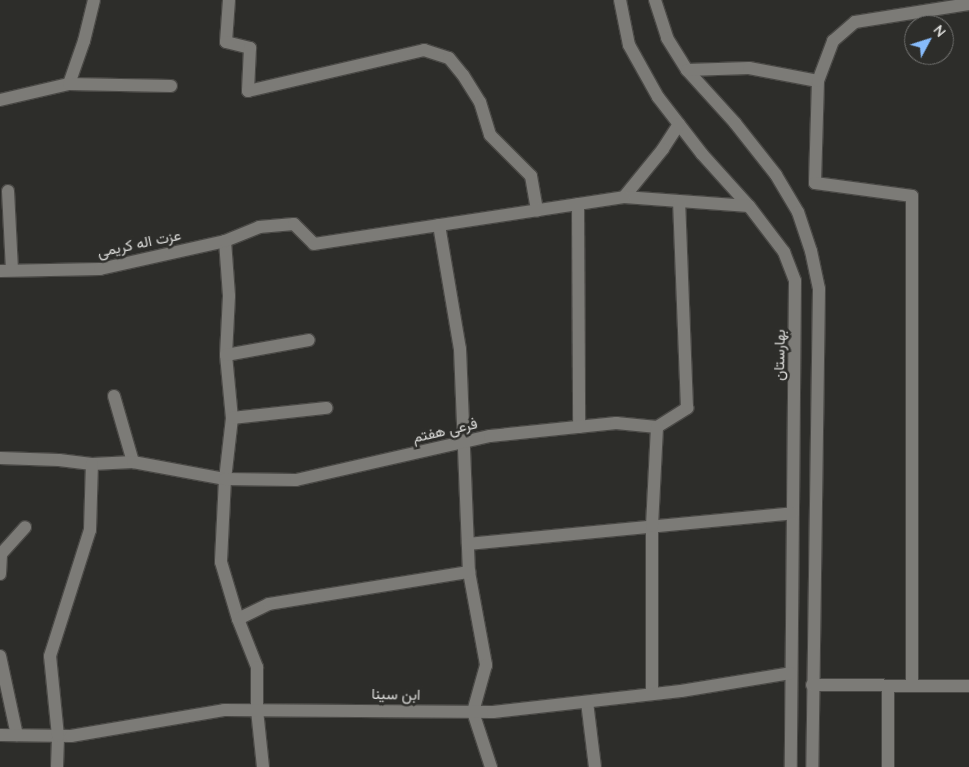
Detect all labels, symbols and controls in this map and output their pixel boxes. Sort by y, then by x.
north arrow [904,15,954,65]
text: N [930,21,950,41]
street label: عزت اله کریمی [96,225,182,261]
street label: بهارستان [770,329,788,381]
street label: فرعی هفتم [411,414,479,446]
street label: ابن سینا [371,685,421,703]

